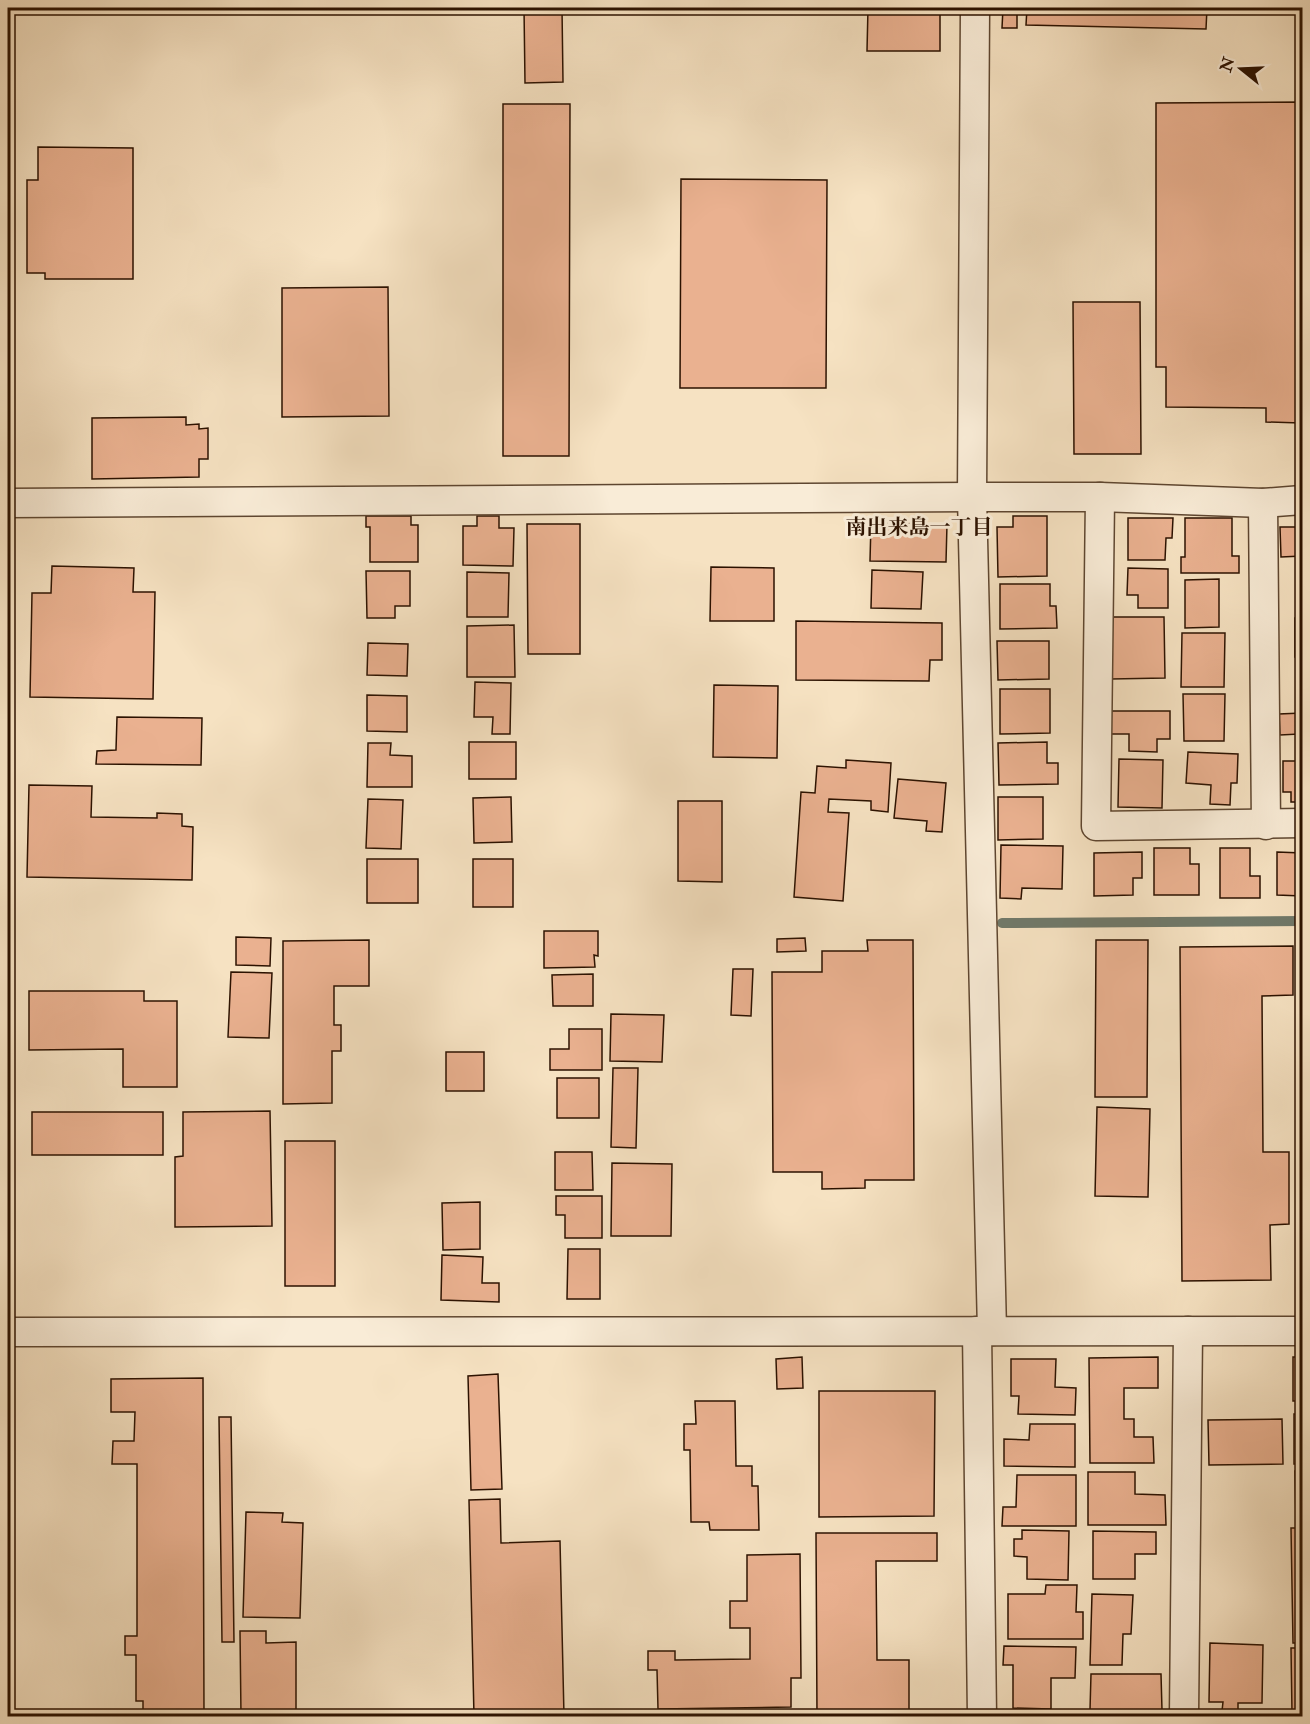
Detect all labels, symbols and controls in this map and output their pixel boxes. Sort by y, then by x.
north arrow [1211,39,1271,99]
text: N [1216,54,1240,76]
district label: 南出来島一丁目 [846,514,993,541]

